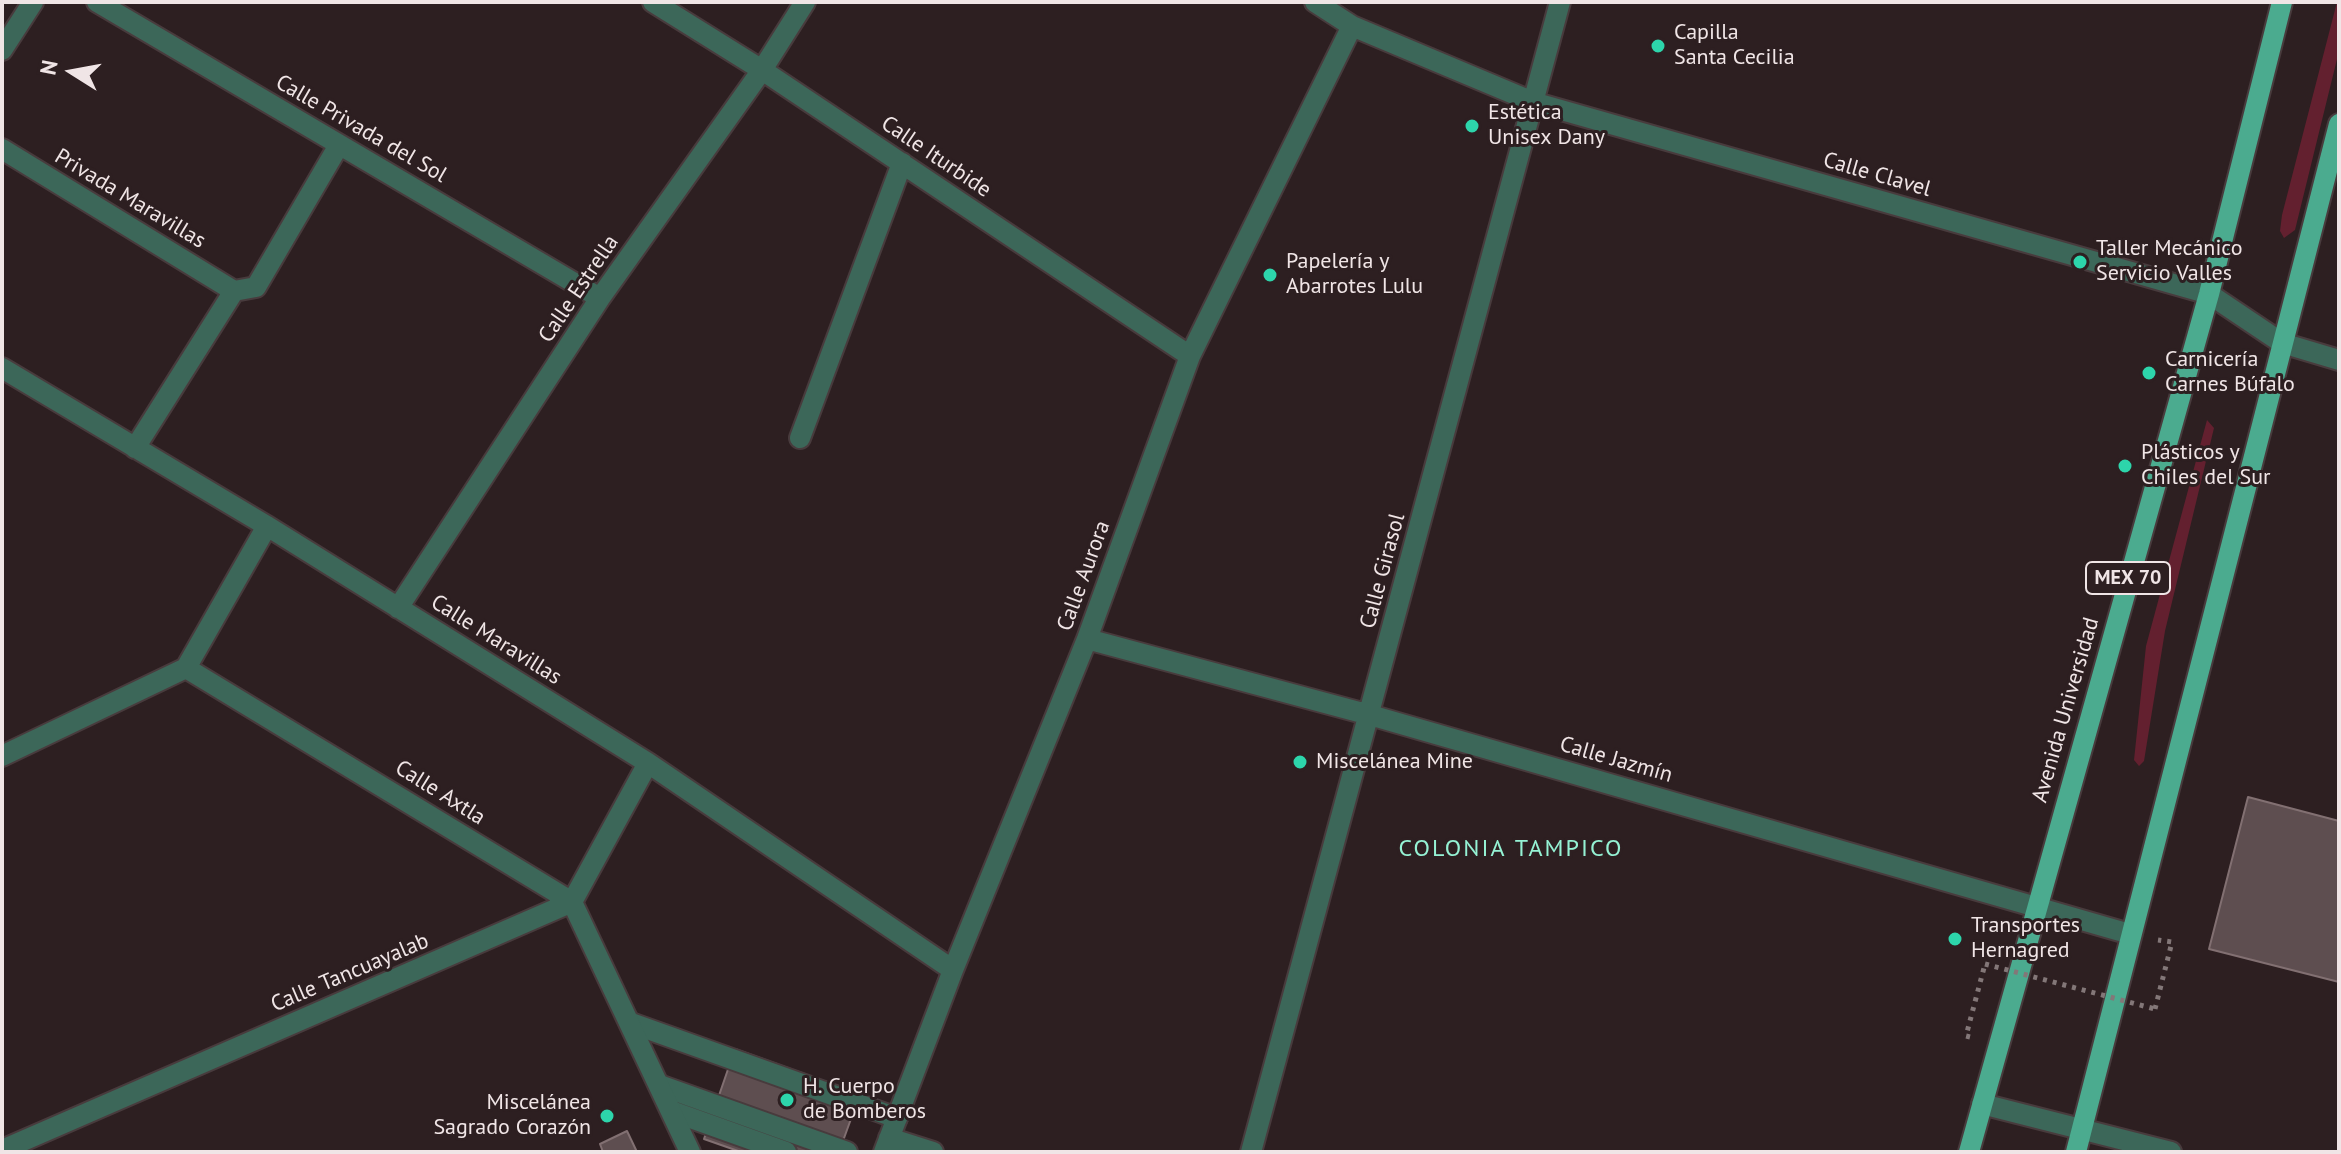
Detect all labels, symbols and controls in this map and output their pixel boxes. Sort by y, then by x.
place label: Capilla Santa Cecilia [1674,20,1795,72]
north arrow [32,32,112,112]
marker: Capilla Santa Cecilia [1649,37,1667,55]
text: N [33,58,64,77]
street label: Calle Privada del Sol [271,69,451,189]
place label: Estética Unisex Dany [1488,100,1605,152]
street label: Calle Iturbide [876,111,996,203]
marker: Estética Unisex Dany [1463,117,1481,135]
street label: Privada Maravillas [50,144,210,254]
street label: Calle Clavel [1820,147,1934,203]
street label: Calle Estrella [533,230,625,348]
place label: Taller Mecánico Servicio Valles [2096,236,2242,288]
place label: Papelería y Abarrotes Lulu [1286,249,1423,300]
marker: Taller Mecánico Servicio Valles [2071,253,2089,271]
marker: Papelería y Abarrotes Lulu [1261,266,1279,284]
place label: Carnicería Carnes Búfalo [2165,347,2295,398]
marker: Carnicería Carnes Búfalo [2140,364,2158,382]
place label: Plásticos y Chiles del Sur [2141,440,2271,492]
marker: Plásticos y Chiles del Sur [2116,457,2134,475]
street label: Calle Girasol [1355,510,1411,632]
street label: Calle Aurora [1052,517,1116,635]
road number: MEX 70 [2086,562,2170,594]
street label: Calle Maravillas [426,589,566,691]
street label: Avenida Universidad [2027,614,2105,806]
street label: Calle Jazmín [1557,731,1675,789]
place label: Miscelánea Mine [1316,749,1473,775]
marker: Miscelánea Mine [1291,753,1309,771]
street label: Calle Axtla [390,755,490,831]
district label: COLONIA TAMPICO [1399,835,1623,863]
place label: Transportes Hernagred [1971,913,2080,964]
street label: Calle Tancuayalab [267,928,433,1018]
marker: Transportes Hernagred [1946,930,1964,948]
place label: H. Cuerpo de Bomberos [803,1074,926,1126]
place label: Miscelánea Sagrado Corazón [433,1090,591,1142]
marker: H. Cuerpo de Bomberos [778,1091,796,1109]
marker: Miscelánea Sagrado Corazón [598,1107,616,1125]

